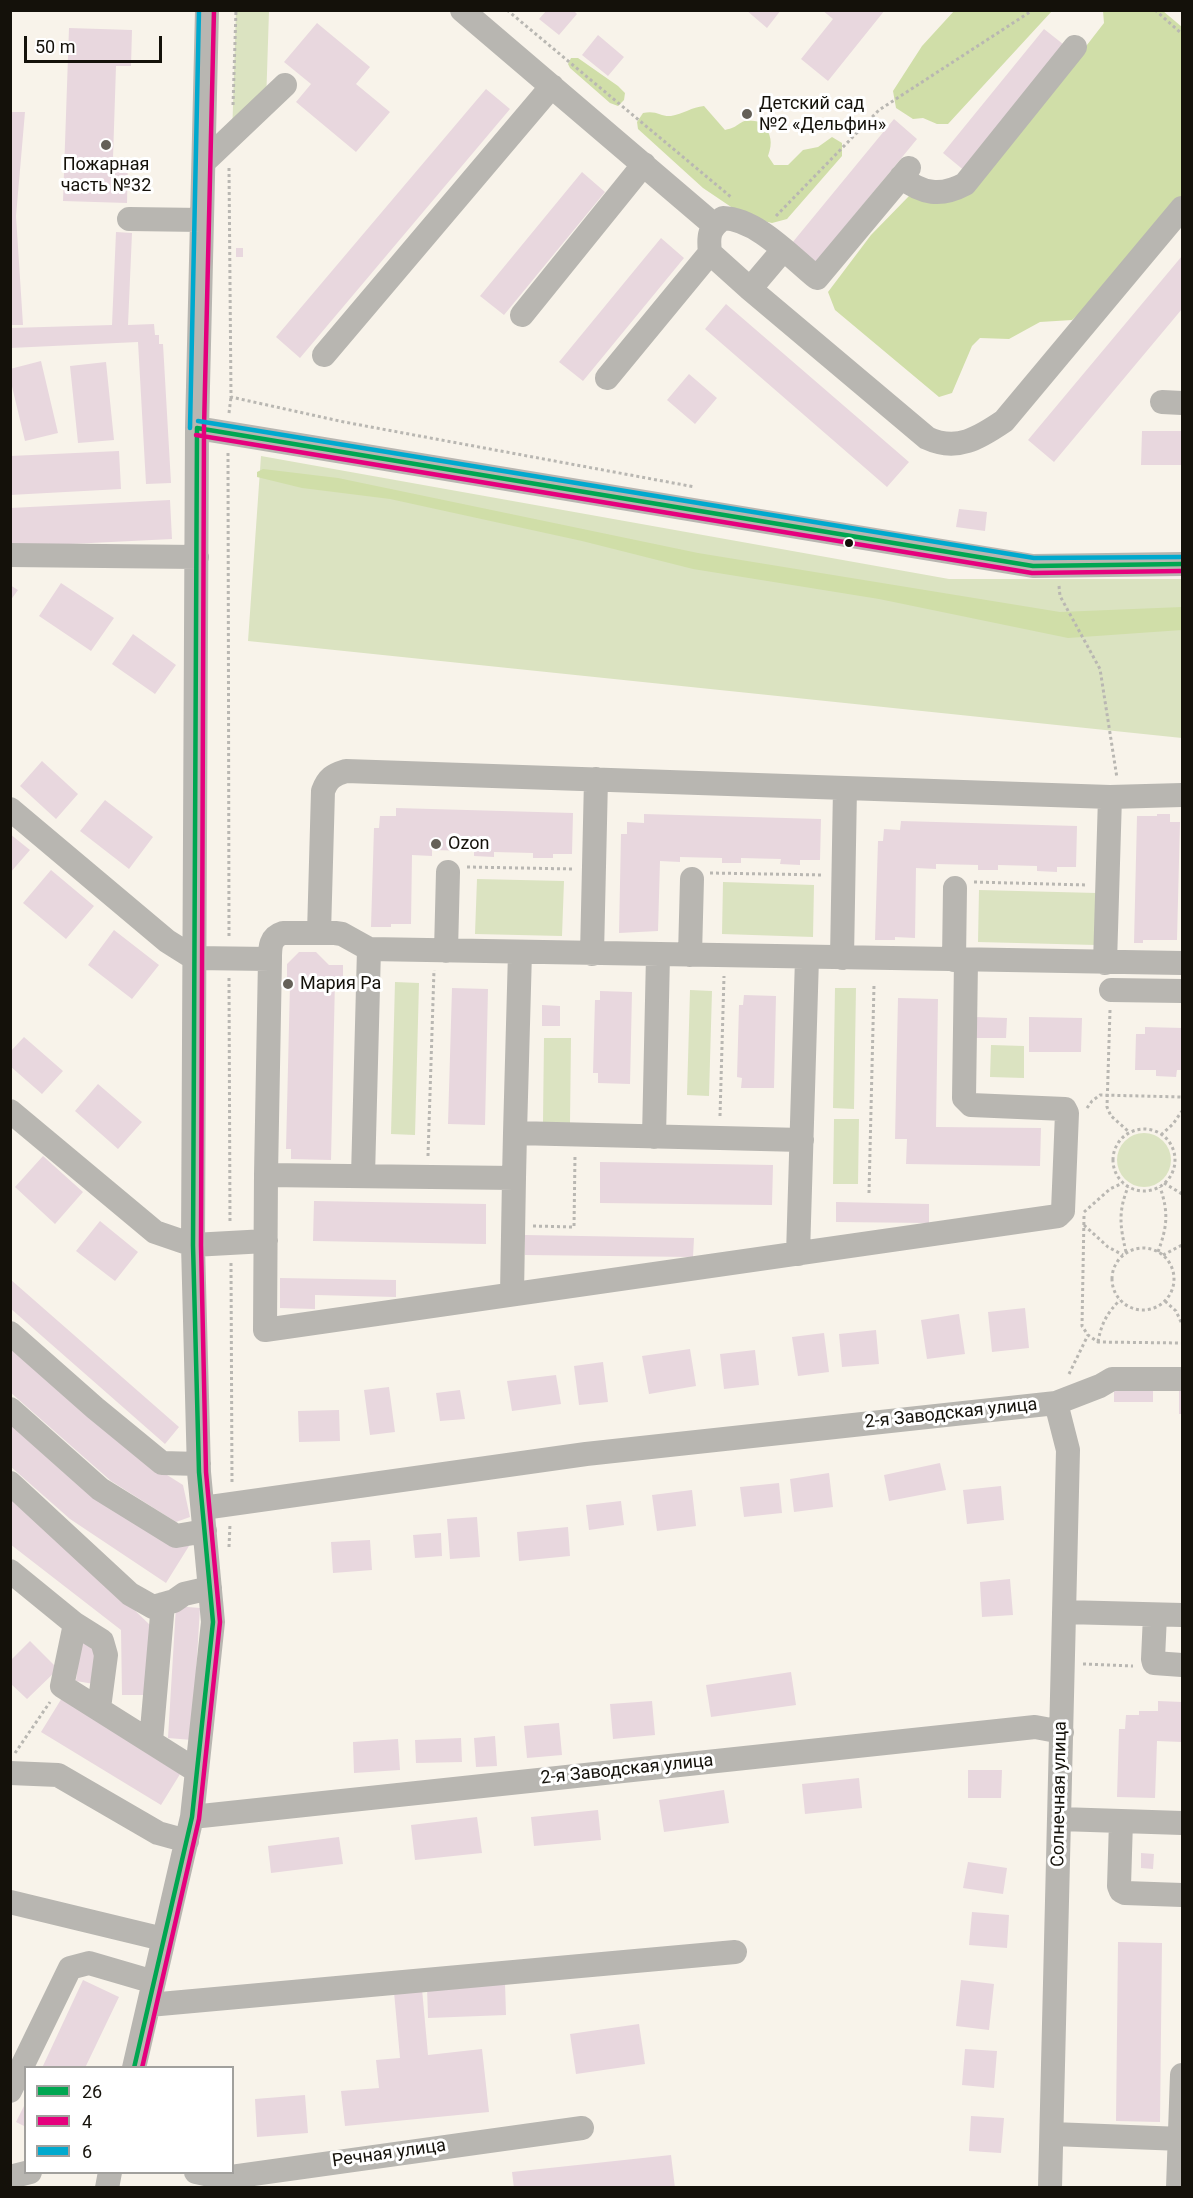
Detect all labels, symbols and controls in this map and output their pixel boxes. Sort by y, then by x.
scale bar [27,24,165,62]
text: 50 m [35,36,75,57]
place label: Детский сад №2 «Дельфин» [759,93,886,136]
marker: Детский сад №2 «Дельфин» [740,107,754,121]
marker: Пожарная часть №32 [99,138,113,152]
place label: Пожарная часть №32 [61,154,151,196]
unlabelled marker [843,537,855,549]
place label: Ozon [448,833,489,855]
marker: Ozon [429,837,443,851]
place label: Мария Ра [300,973,381,995]
marker: Мария Ра [281,977,295,991]
street label: 2-я Заводская улица [864,1394,1038,1434]
street label: Солнечная улица [1048,1721,1072,1867]
street label: 2-я Заводская улица [540,1750,714,1790]
legend [24,2066,234,2174]
text: 26 [82,2081,102,2102]
text: 4 [82,2111,92,2132]
street label: Речная улица [331,2135,447,2173]
text: 6 [82,2141,92,2162]

